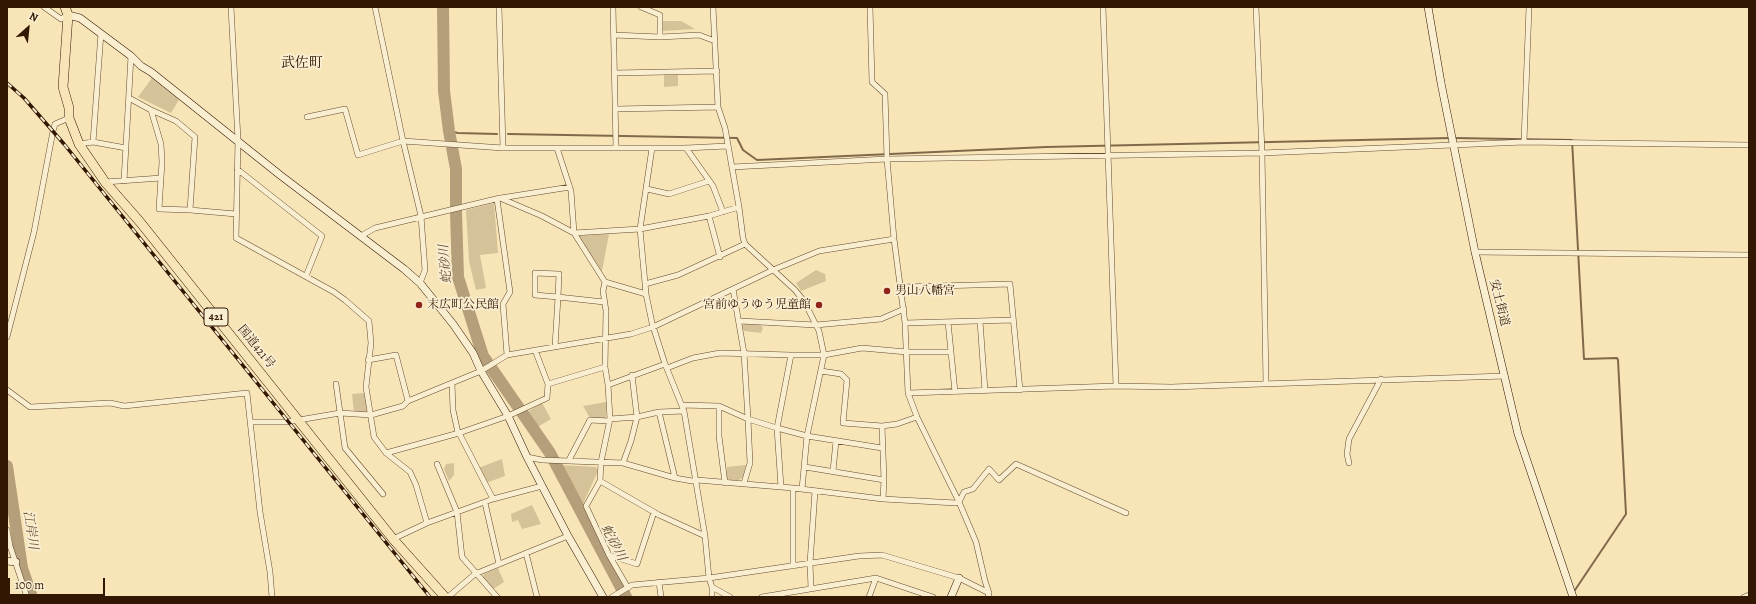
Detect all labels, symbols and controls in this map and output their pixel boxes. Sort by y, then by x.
north arrow [8,8,48,48]
text: N [27,8,41,25]
district label: 武佐町 [281,56,323,72]
water label: 蛇砂川 [437,244,455,284]
street label: 安土街道 [1486,278,1512,328]
place label: 男山八幡宮 [895,284,955,298]
marker: 男山八幡宮 [882,286,892,296]
place label: 末広町公民館 [427,298,499,312]
place label: 宮前ゆうゆう児童館 [703,298,811,312]
marker: 末広町公民館 [414,300,424,310]
marker: 宮前ゆうゆう児童館 [814,300,824,310]
road number: 421 [204,308,228,326]
street label: 国道421号 [234,323,278,371]
water label: 江岸川 [20,510,40,550]
water label: 蛇砂川 [597,522,629,564]
scale bar [10,570,107,596]
text: 100 m [15,577,44,593]

